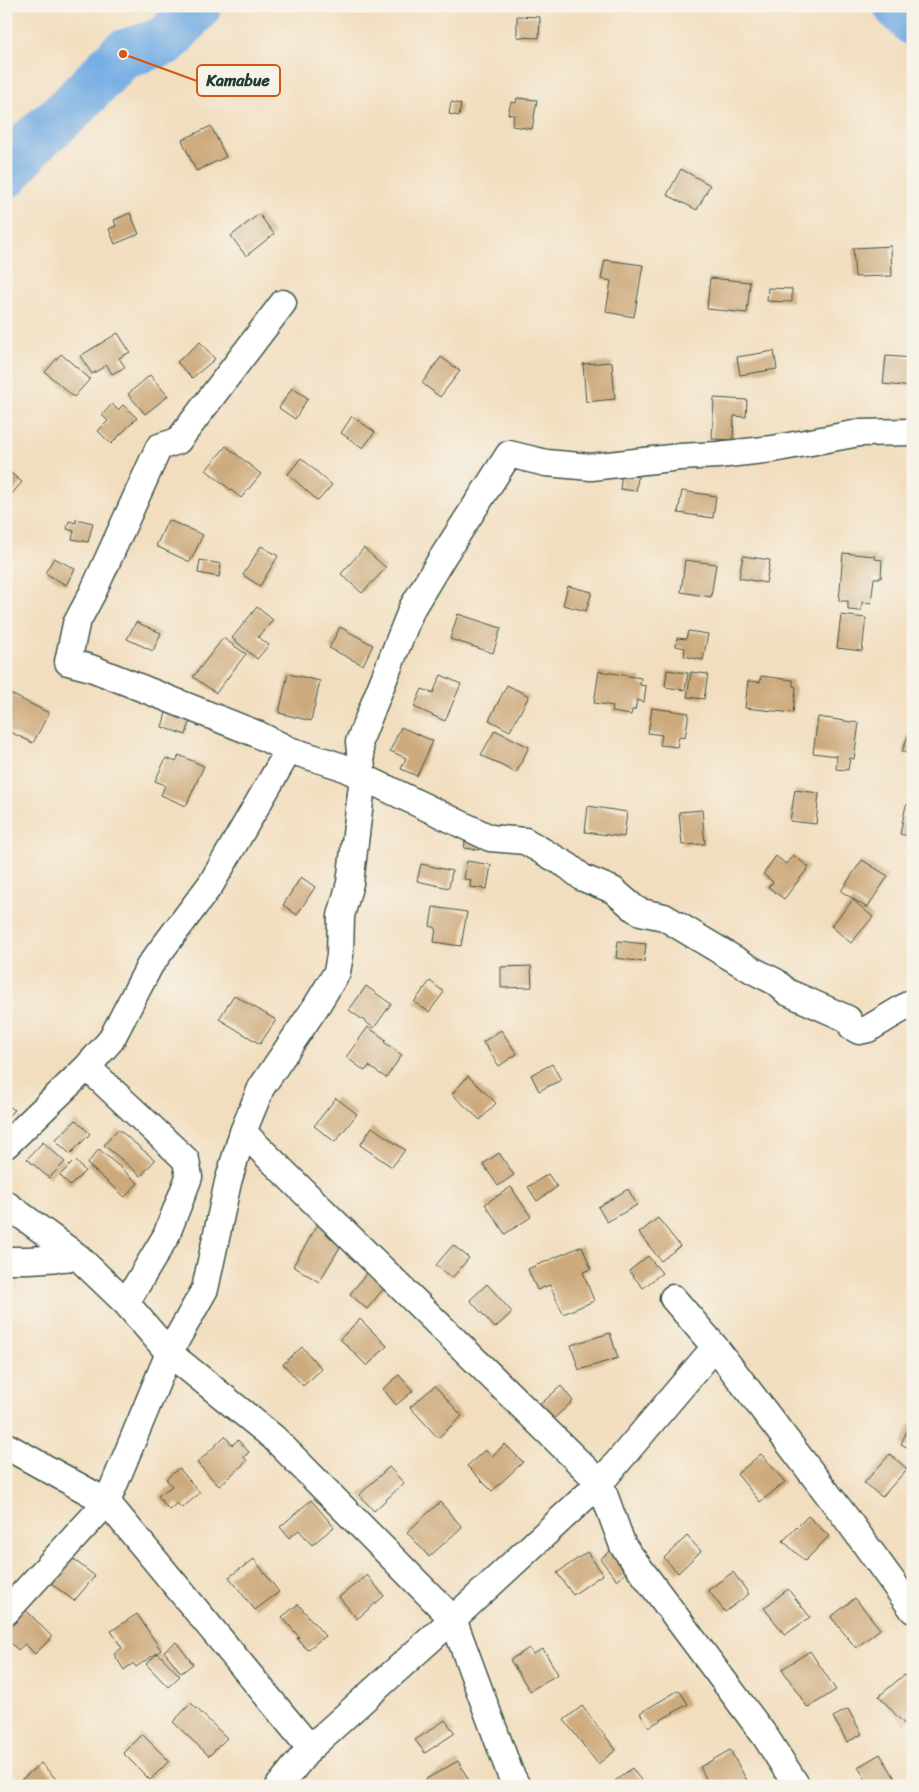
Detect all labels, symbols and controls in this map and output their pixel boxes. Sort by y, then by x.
callout: Kamabue [197,65,280,96]
text: Kamabue [205,66,270,95]

